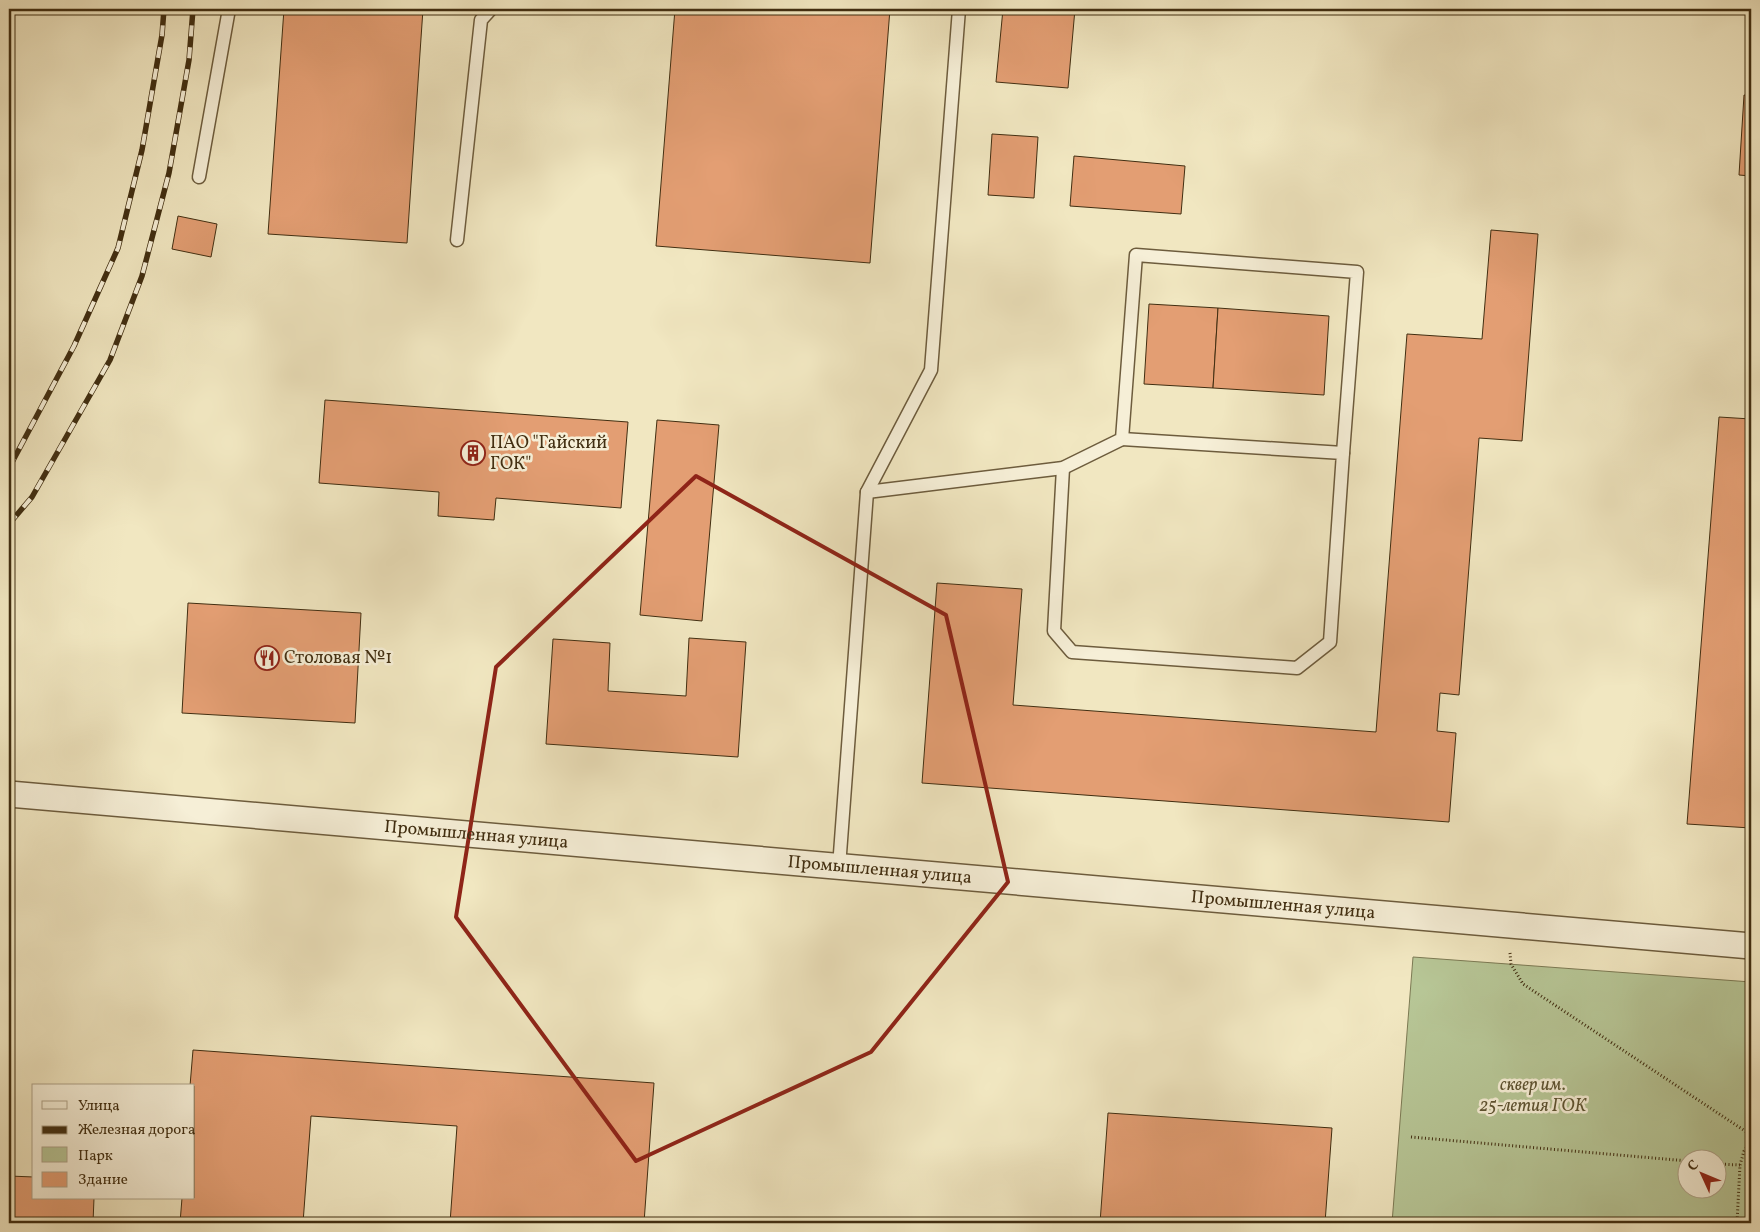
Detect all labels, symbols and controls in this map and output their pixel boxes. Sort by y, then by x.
place label: ПАО "Гайский ГОК" [490,431,607,477]
building icon: ПАО "Гайский ГОК" [460,440,486,466]
restaurant icon: Столовая №1 [254,645,280,671]
place label: Столовая №1 [284,646,392,671]
street label: Промышленная улица [383,814,569,855]
street label: Промышленная улица [787,849,973,890]
street label: Промышленная улица [1190,885,1376,926]
park label: сквер им. 25-летия ГОК [1480,1073,1588,1119]
legend [32,1084,195,1200]
text: Улица [78,1096,120,1117]
text: Железная дорога [78,1120,195,1141]
text: Парк [78,1146,113,1167]
north arrow [1678,1150,1728,1200]
text: С [1684,1156,1704,1176]
text: Здание [78,1170,128,1191]

